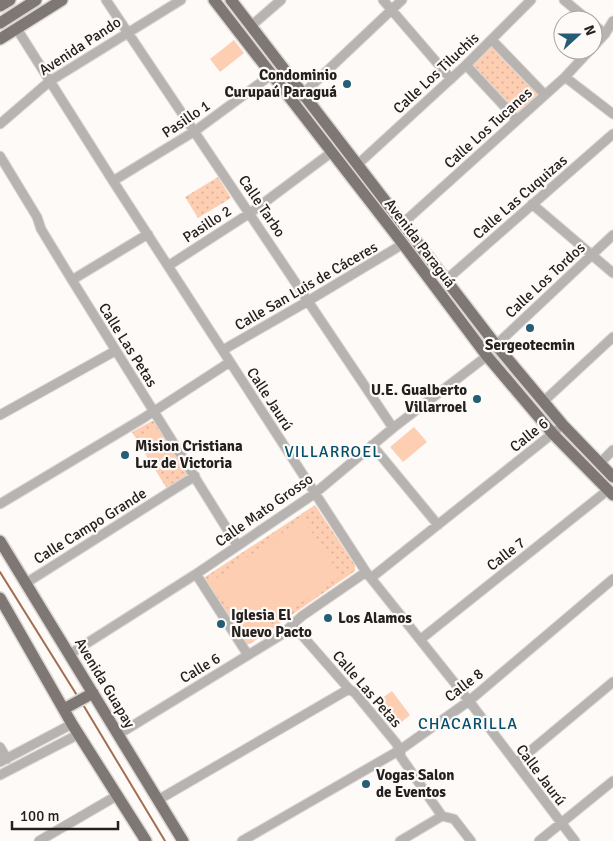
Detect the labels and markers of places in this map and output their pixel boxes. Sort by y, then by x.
place label: Condominio Curupaú Paraguá [225,66,337,101]
marker: Condominio Curupaú Paraguá [341,78,353,90]
marker: Sergeotecmin [524,322,536,334]
place label: Sergeotecmin [485,336,575,354]
place label: U.E. Gualberto Villarroel [371,381,467,416]
marker: U.E. Gualberto Villarroel [471,393,483,405]
place label: Mision Cristiana Luz de Victoria [135,437,243,472]
marker: Mision Cristiana Luz de Victoria [119,449,131,461]
place label: Iglesia El Nuevo Pacto [231,606,312,641]
place label: Los Alamos [338,609,412,627]
marker: Los Alamos [322,612,334,624]
marker: Iglesia El Nuevo Pacto [215,618,227,630]
place label: Vogas Salon de Eventos [376,766,455,801]
marker: Vogas Salon de Eventos [360,778,372,790]

